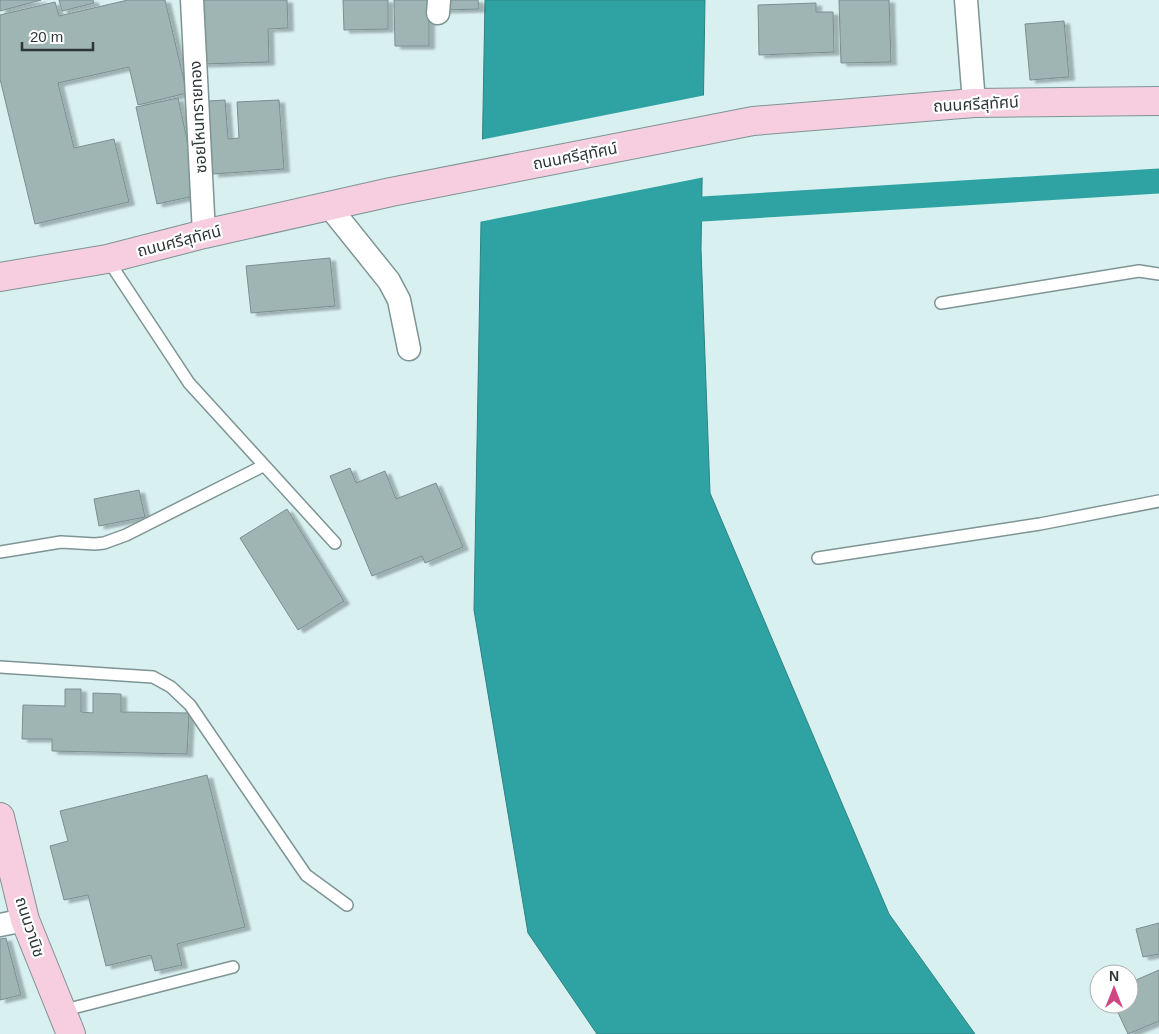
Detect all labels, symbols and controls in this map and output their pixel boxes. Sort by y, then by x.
scale bar [22,20,94,52]
text: 20 m [30,28,63,45]
street label: ซอยโหนทรายทอง [187,60,209,174]
street label: ถนนศรีสุทัศน์ [933,93,1019,116]
street label: ถนนศรีสุทัศน์ [531,139,619,174]
street label: ถนนศรีสุทัศน์ [135,222,223,261]
street label: ถนนวานิช [12,895,48,959]
north arrow [1089,964,1139,1014]
text: N [1109,968,1119,984]

